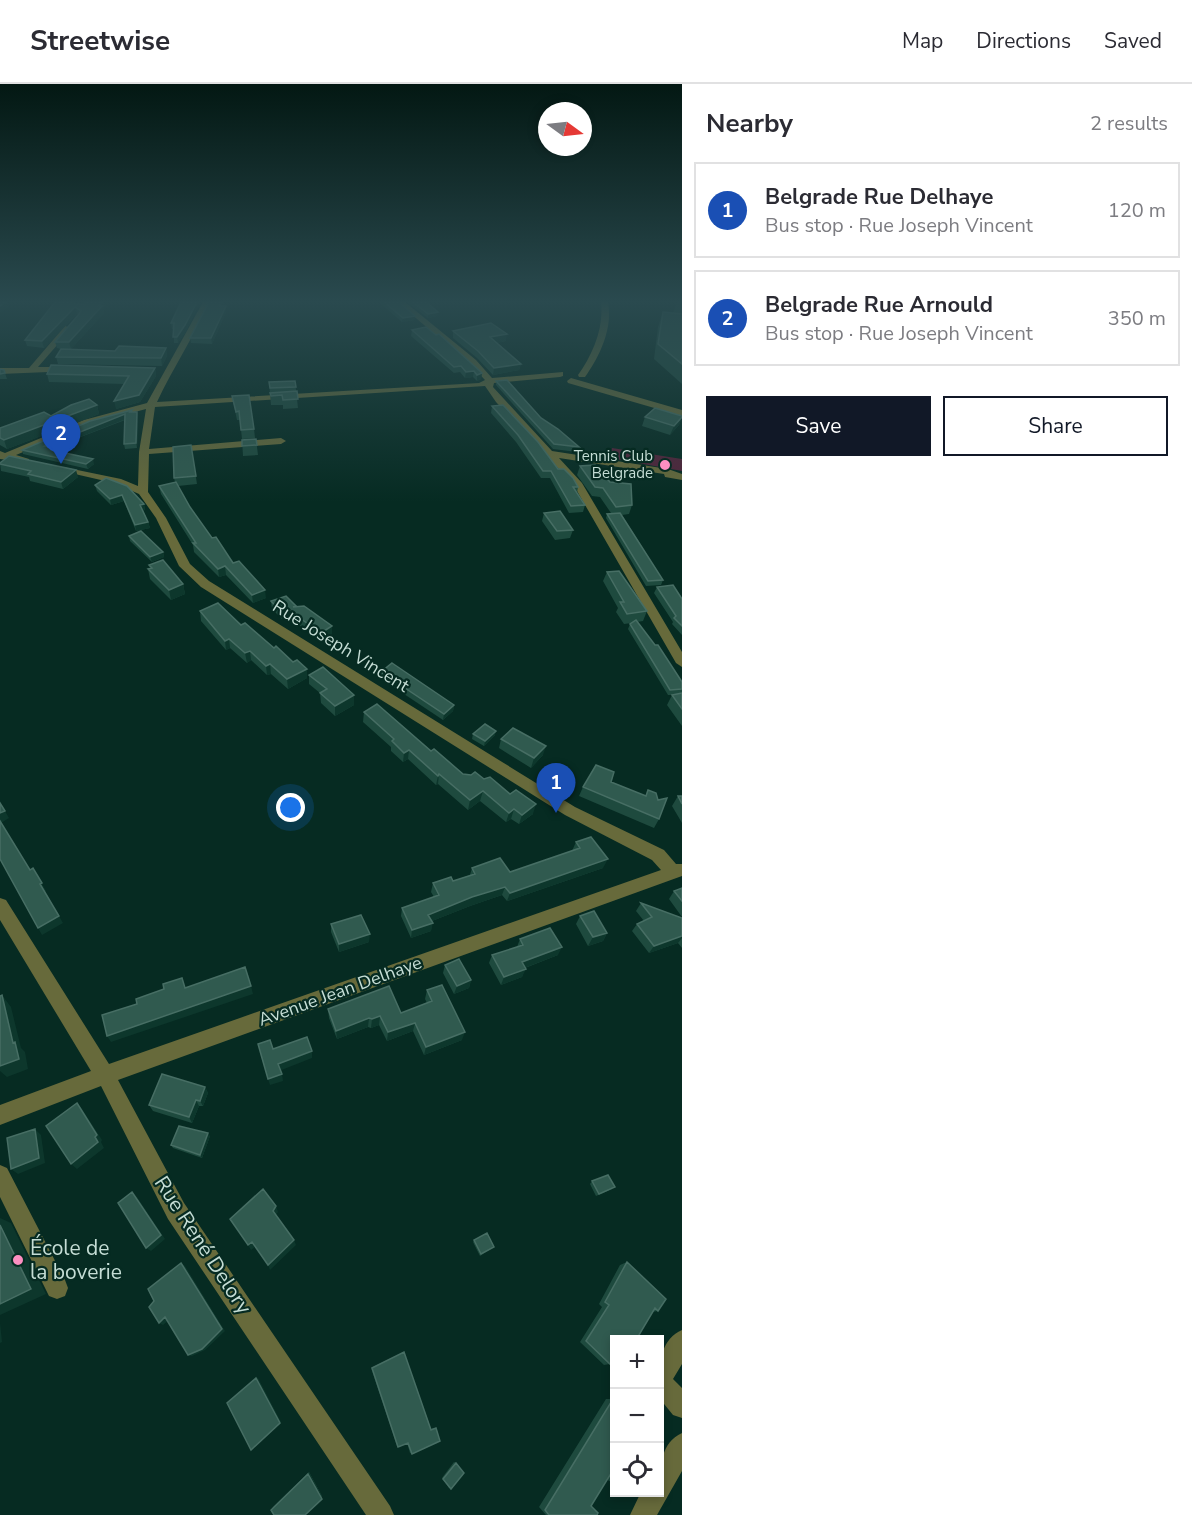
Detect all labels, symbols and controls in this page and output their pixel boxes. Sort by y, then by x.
text: Streetwise [30,22,170,60]
text: Map [902,27,943,55]
text: Directions [976,27,1071,55]
text: Saved [1104,27,1162,55]
north arrow [538,102,592,156]
text: Nearby [706,106,793,141]
text: 2 results [1090,110,1168,137]
text: Belgrade Rue Delhaye [765,182,993,212]
text: 1 [722,197,734,224]
text: 120 m [1108,197,1166,224]
text: Bus stop · Rue Joseph Vincent [765,212,1033,239]
text: Belgrade Rue Arnould [765,290,993,320]
text: 2 [722,305,734,332]
text: 350 m [1108,305,1166,332]
text: Bus stop · Rue Joseph Vincent [765,320,1033,347]
button: Save [706,396,931,456]
button: Share [943,396,1168,456]
pin: 2 [42,414,80,464]
place label: Tennis Club Belgrade [574,446,653,483]
marker: Tennis Club Belgrade [658,458,672,472]
street label: Rue Joseph Vincent [268,594,414,698]
pin: 1 [536,764,576,813]
your location [276,793,305,822]
street label: Avenue Jean Delhaye [255,950,425,1032]
street label: Rue René Delory [148,1171,258,1320]
place label: École de la boverie [30,1234,122,1286]
marker: École de la boverie [11,1253,25,1267]
map controls [610,1335,664,1497]
button: + [610,1335,664,1389]
button: − [610,1389,664,1443]
button: locate [610,1443,664,1497]

